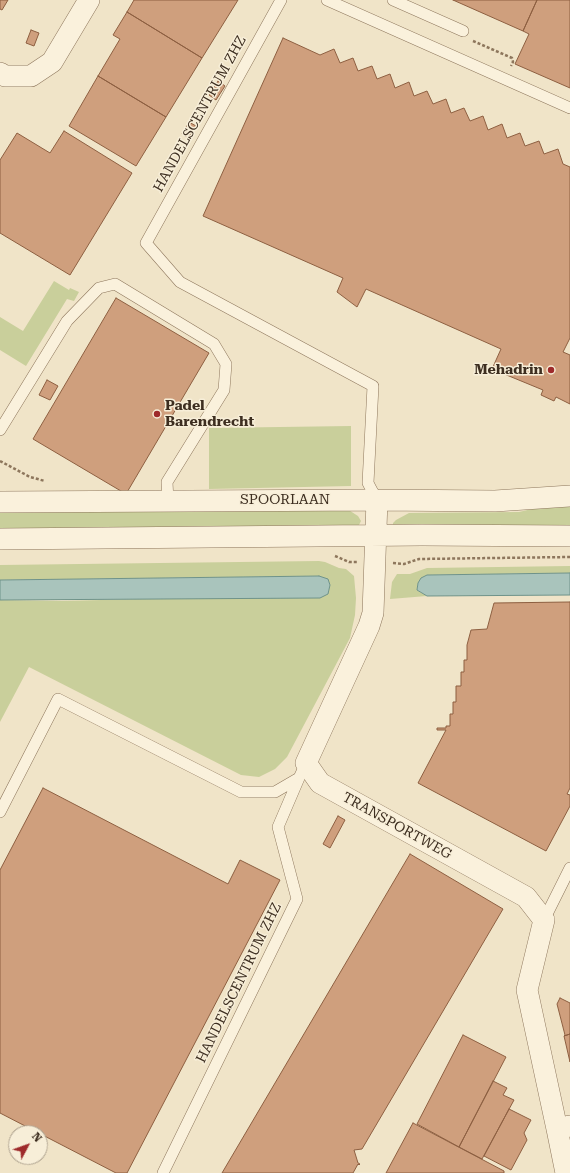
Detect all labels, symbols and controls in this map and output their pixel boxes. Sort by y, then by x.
street label: HANDELSCENTRUM ZHZ [150,33,250,195]
place label: Mehadrin [474,362,543,378]
marker: Mehadrin [546,365,556,375]
place label: Padel Barendrecht [165,398,254,430]
marker: Padel Barendrecht [152,409,162,419]
street label: SPOORLAAN [240,492,330,508]
street label: TRANSPORTWEG [339,789,455,863]
street label: HANDELSCENTRUM ZHZ [193,900,285,1066]
north arrow [8,1125,48,1165]
text: N [29,1130,44,1145]

